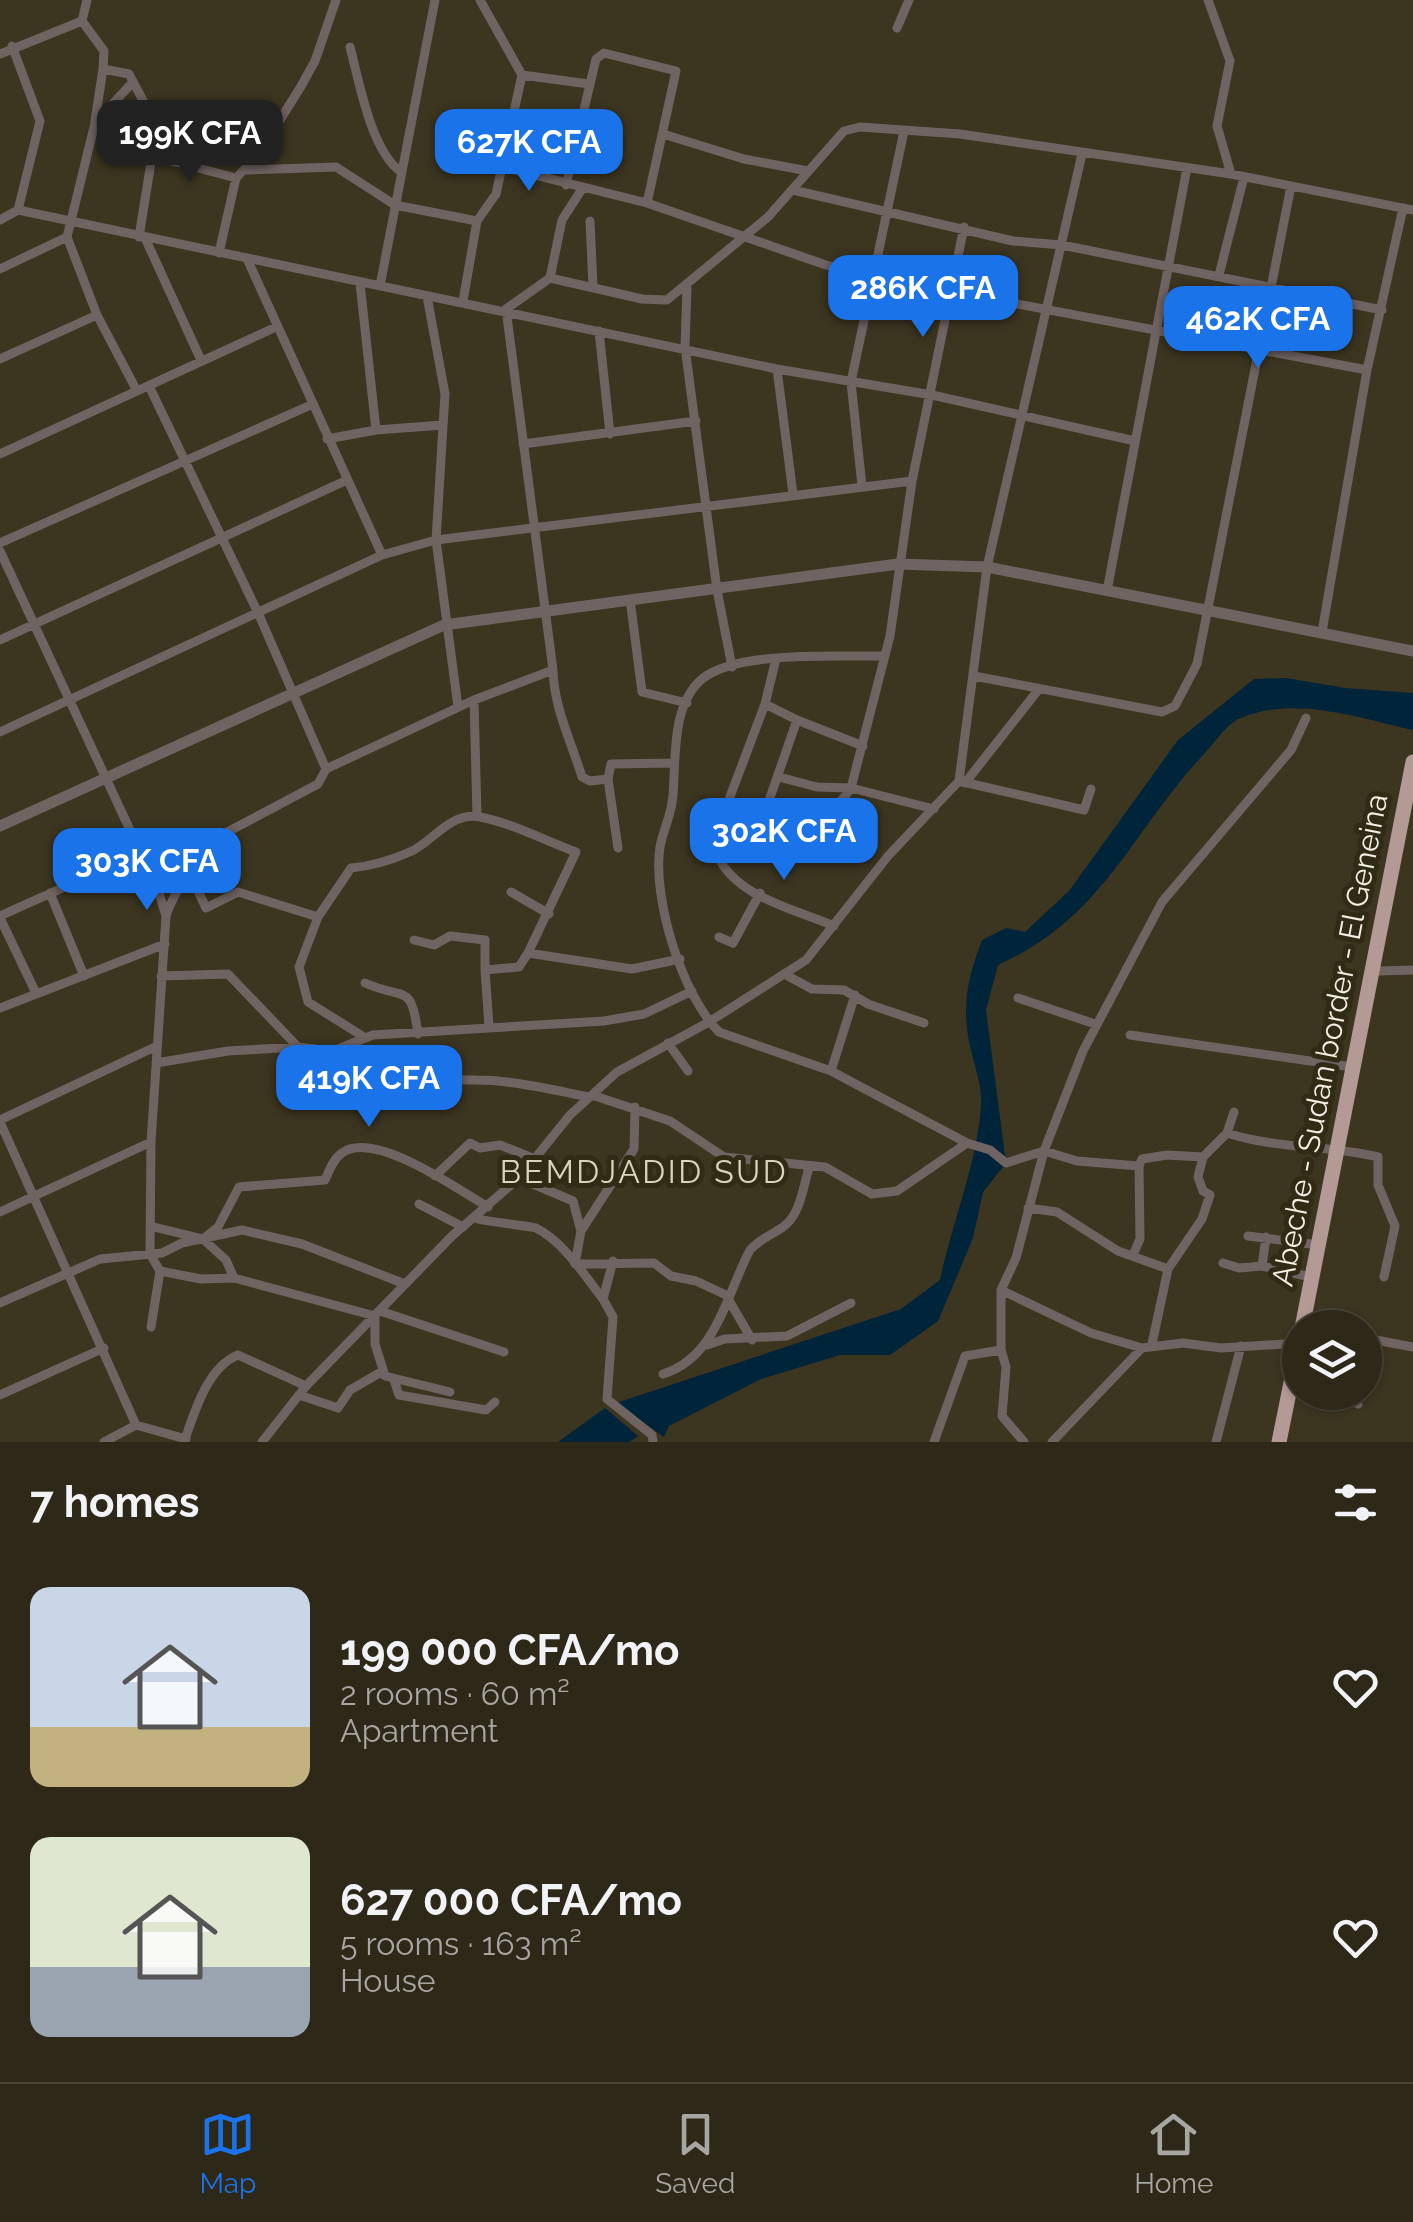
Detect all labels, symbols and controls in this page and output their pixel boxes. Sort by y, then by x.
pin: 199K CFA [87,100,293,185]
pin: 627K CFA [426,109,632,194]
text: 199K CFA [119,114,261,151]
text: 627K CFA [457,123,601,160]
pin: 286K CFA [820,255,1026,340]
text: 286K CFA [850,269,996,306]
pin: 462K CFA [1155,286,1361,371]
text: 462K CFA [1186,300,1330,337]
street label: Abeche - Sudan border - El Geneina [1265,791,1394,1289]
pin: 302K CFA [681,798,887,883]
text: 302K CFA [712,812,856,849]
pin: 303K CFA [44,828,250,913]
text: 303K CFA [75,842,219,879]
pin: 419K CFA [266,1045,472,1130]
text: 419K CFA [298,1059,440,1096]
district label: BEMDJADID SUD [500,1153,788,1190]
map controls [1282,1310,1382,1410]
button: layers [1282,1310,1382,1410]
icon: filters [1328,1475,1383,1530]
text: 7 homes [30,1478,199,1527]
text: 199 000 CFA/mo [340,1626,680,1675]
icon: home [110,1627,230,1747]
icon: heart [1328,1660,1383,1715]
text: 2 rooms · 60 m² [340,1675,570,1712]
text: Apartment [340,1712,498,1749]
text: 627 000 CFA/mo [340,1876,682,1925]
icon: home [110,1877,230,1997]
icon: heart [1328,1910,1383,1965]
text: 5 rooms · 163 m² [340,1925,582,1962]
text: House [340,1962,436,1999]
tab: Map [199,2107,256,2200]
tab: Saved [655,2107,735,2200]
tab: Home [1134,2107,1214,2200]

